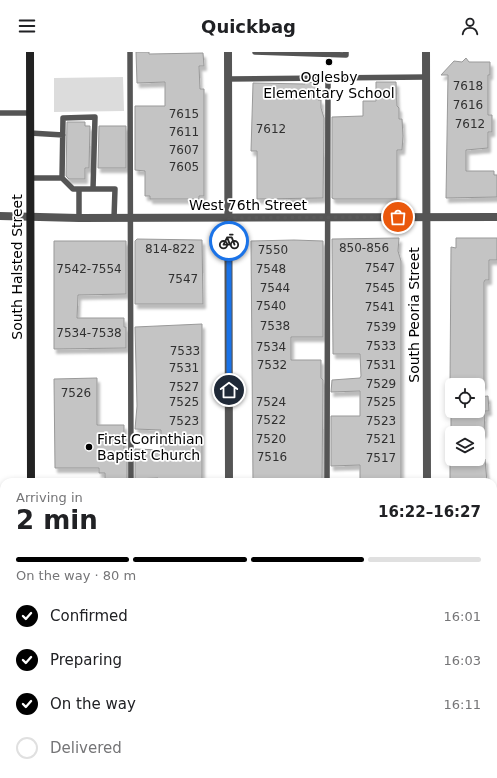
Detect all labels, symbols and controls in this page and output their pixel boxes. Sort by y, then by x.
icon: menu [16,15,38,37]
icon: person [459,15,481,37]
text: Quickbag [201,16,296,37]
marker: Oglesby Elementary School [324,57,334,67]
place label: Oglesby Elementary School [263,69,395,101]
house number: 7618 [453,79,483,93]
house number: 7616 [453,98,483,112]
house number: 7615 [169,107,199,121]
house number: 7612 [455,117,485,131]
house number: 7612 [256,122,286,136]
house number: 7611 [169,125,199,139]
house number: 7607 [169,143,199,157]
house number: 7605 [169,160,199,174]
street label: South Halsted Street [9,194,25,340]
street label: West 76th Street [189,197,308,213]
pin [381,200,415,234]
icon: bag [387,206,409,228]
courier [209,221,249,261]
icon: bike [218,230,240,252]
house number: 850-856 [339,241,389,255]
house number: 814-822 [145,242,195,256]
house number: 7550 [258,243,288,257]
street label: South Peoria Street [406,247,422,383]
house number: 7547 [365,261,395,275]
house number: 7542-7554 [56,262,122,276]
house number: 7548 [256,262,286,276]
house number: 7547 [168,272,198,286]
house number: 7544 [260,281,290,295]
house number: 7545 [365,281,395,295]
house number: 7540 [256,299,286,313]
house number: 7541 [365,300,395,314]
house number: 7538 [260,319,290,333]
house number: 7539 [366,320,396,334]
house number: 7534-7538 [56,326,122,340]
house number: 7533 [366,339,396,353]
house number: 7534 [256,340,286,354]
house number: 7533 [170,344,200,358]
house number: 7532 [257,358,287,372]
house number: 7531 [366,358,396,372]
house number: 7531 [169,361,199,375]
pin [212,373,246,407]
house number: 7529 [366,377,396,391]
map controls [445,378,485,466]
button: locate [445,378,485,418]
icon: home [218,379,240,401]
house number: 7527 [169,380,199,394]
house number: 7526 [61,386,91,400]
house number: 7525 [169,395,199,409]
house number: 7524 [256,395,286,409]
house number: 7525 [366,395,396,409]
house number: 7522 [256,413,286,427]
house number: 7523 [169,414,199,428]
house number: 7523 [366,414,396,428]
button: layers [445,426,485,466]
place label: First Corinthian Baptist Church [97,431,203,463]
house number: 7520 [256,432,286,446]
house number: 7521 [366,432,396,446]
marker: First Corinthian Baptist Church [84,442,94,452]
house number: 7516 [257,450,287,464]
house number: 7517 [366,451,396,465]
text: Arriving in [16,490,83,505]
text: 16:22–16:27 [378,503,481,521]
text: 2 min [16,505,98,535]
text: On the way · 80 m [16,568,136,583]
icon: check [16,605,38,627]
text: Confirmed [50,607,128,625]
text: 16:01 [444,609,481,624]
icon: check [16,649,38,671]
text: Preparing [50,651,122,669]
text: 16:03 [444,653,481,668]
icon: check [16,693,38,715]
text: On the way [50,695,136,713]
text: 16:11 [444,697,481,712]
text: Delivered [50,739,122,757]

